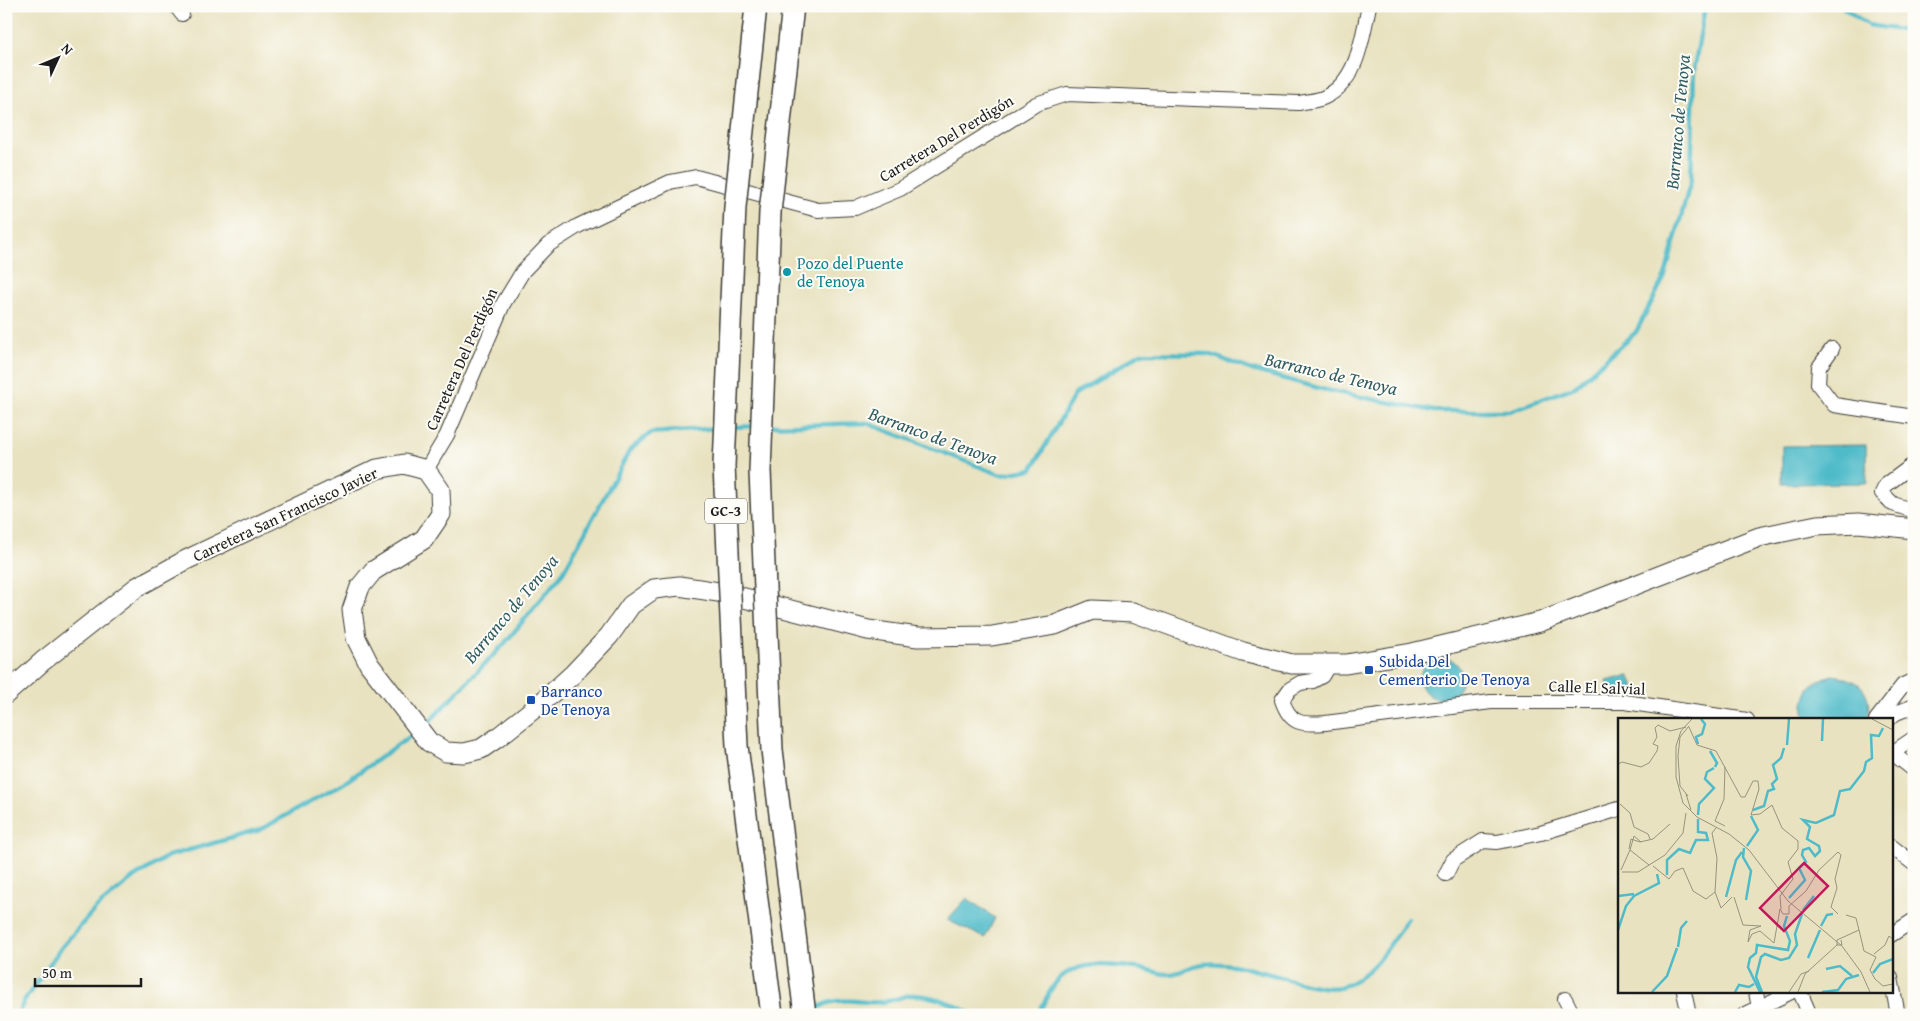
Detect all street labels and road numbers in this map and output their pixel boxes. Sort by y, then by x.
street label: Carretera Del Perdigón [874,88,1018,188]
street label: Carretera Del Perdigón [419,284,503,434]
street label: Carretera San Francisco Javier [189,460,382,567]
road number: GC-3 [705,498,747,524]
street label: Calle El Salvial [1548,673,1646,701]

